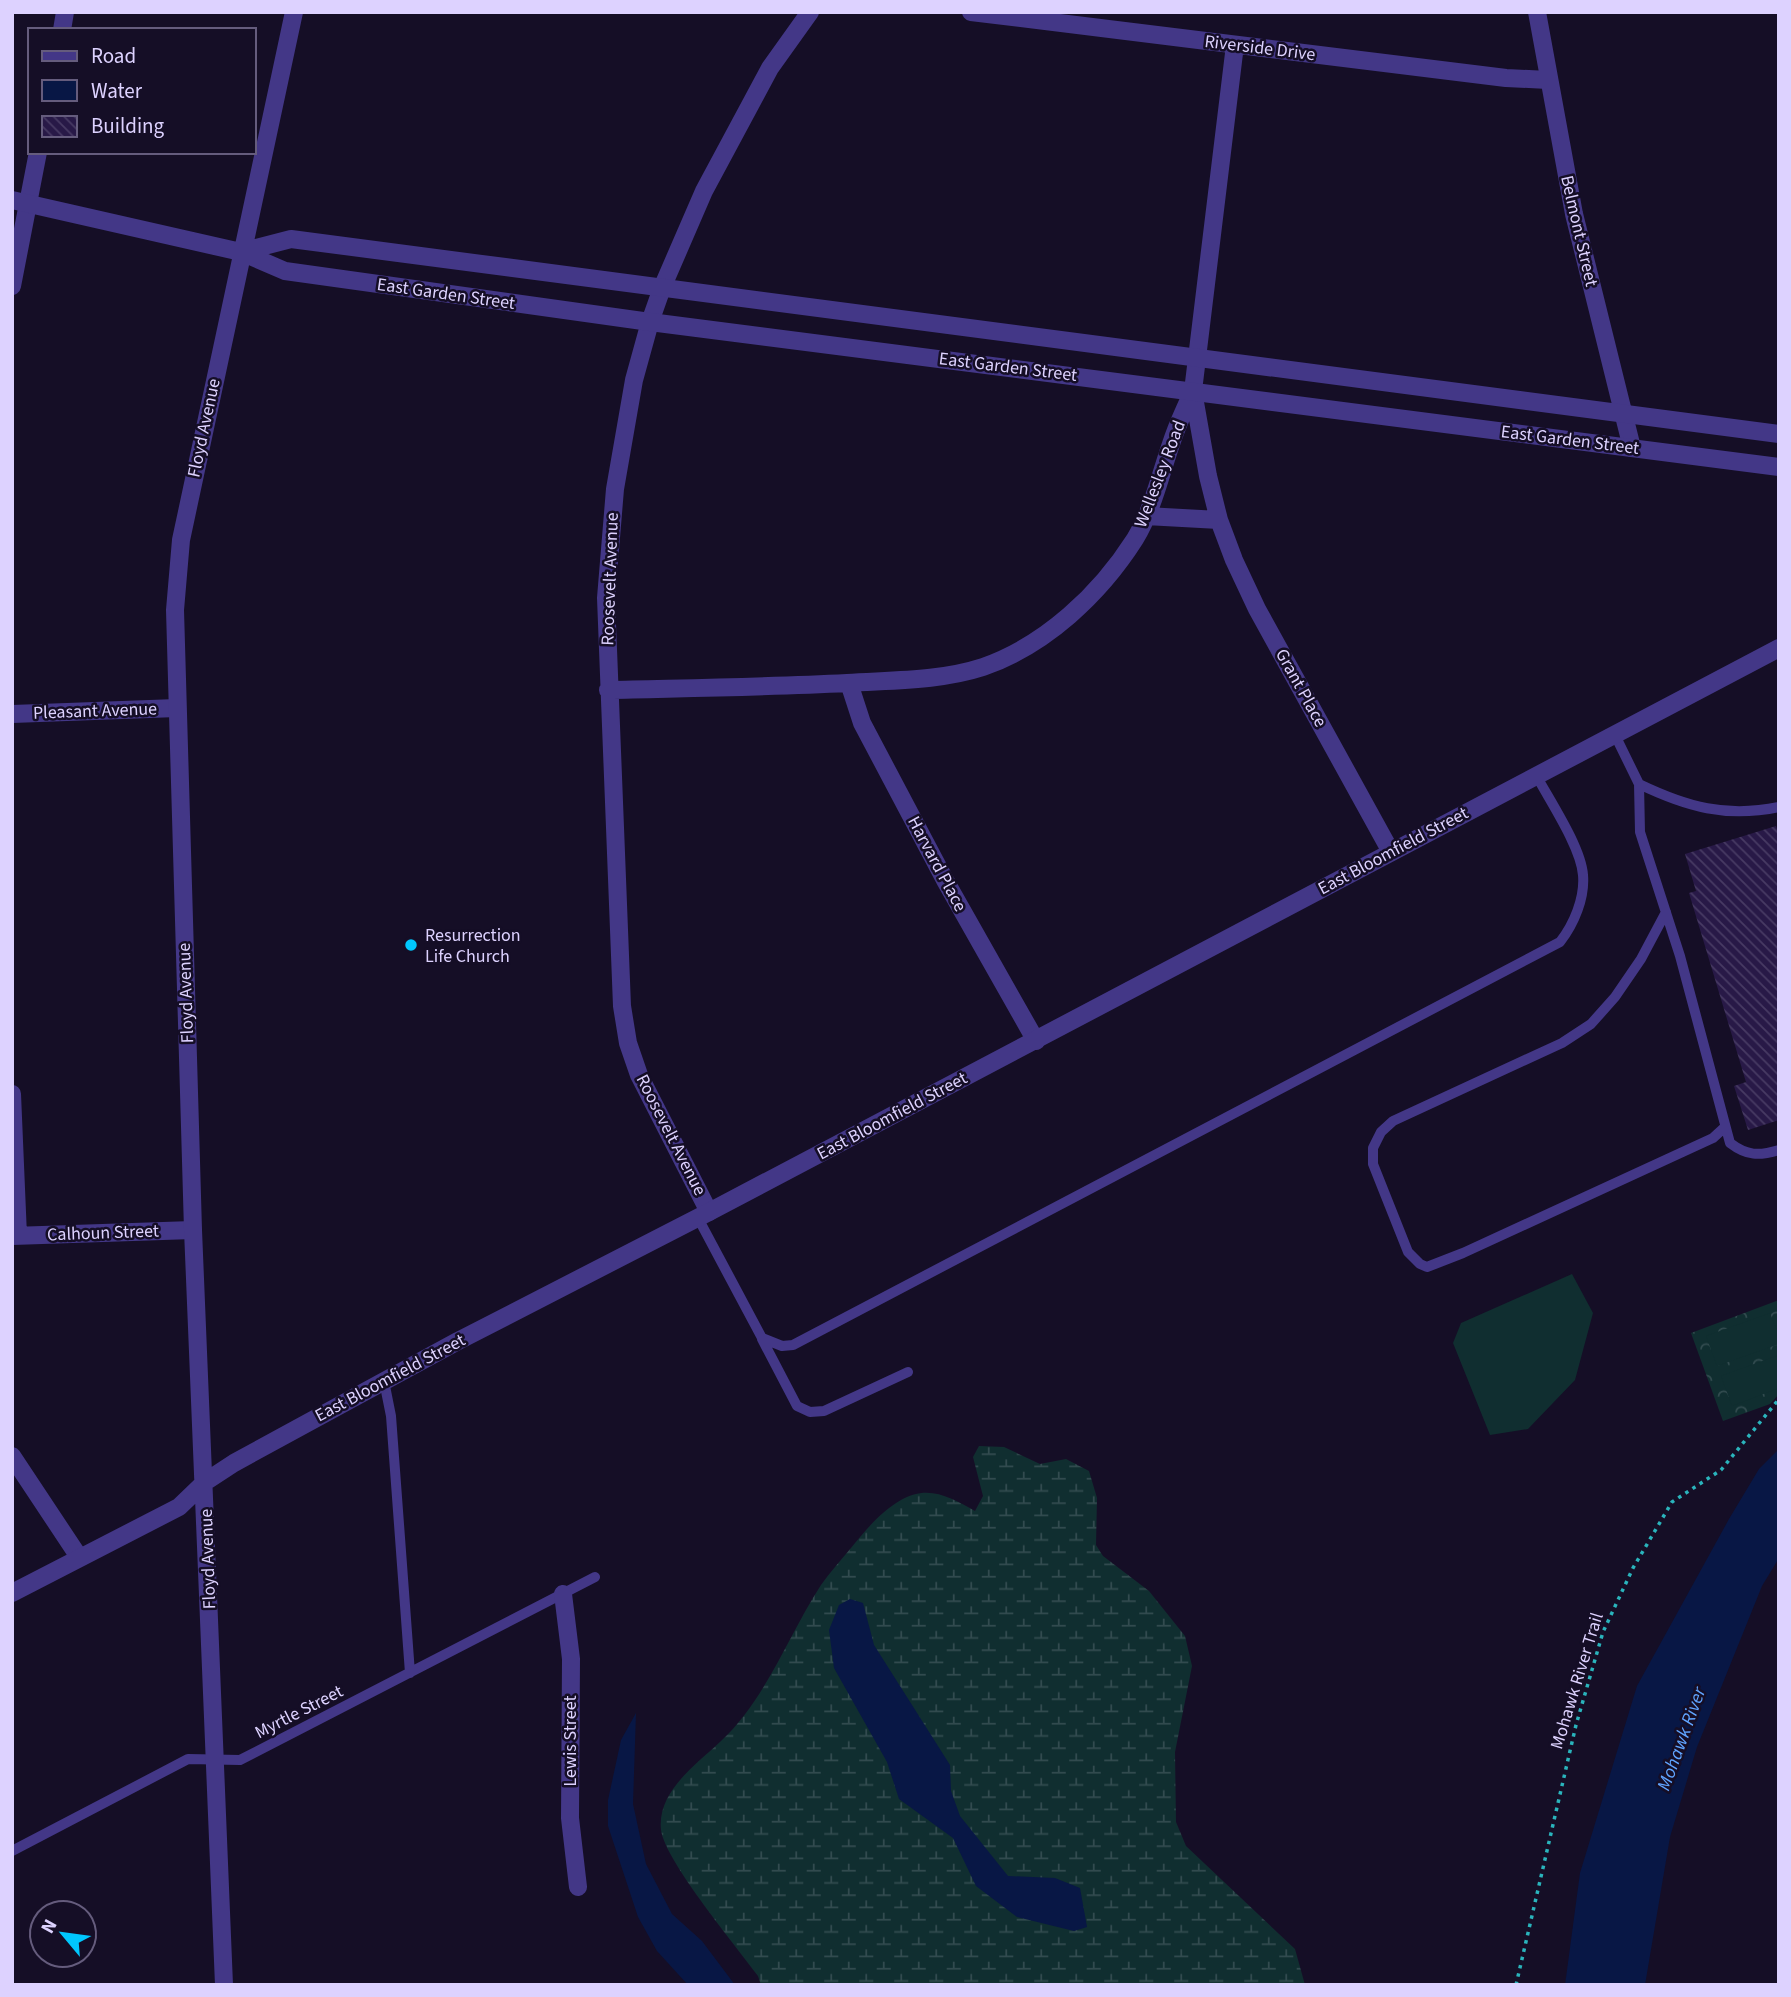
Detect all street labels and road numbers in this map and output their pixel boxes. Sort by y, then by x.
street label: Riverside Drive [1203,29,1317,67]
street label: Belmont Street [1554,173,1604,289]
street label: East Garden Street [375,272,517,316]
street label: East Garden Street [937,346,1079,388]
street label: Floyd Avenue [181,376,227,480]
street label: Wellesley Road [1128,417,1192,531]
street label: East Garden Street [1499,419,1641,461]
street label: Roosevelt Avenue [595,512,625,646]
street label: Grant Place [1269,644,1333,732]
street label: Pleasant Avenue [33,696,158,726]
street label: East Bloomfield Street [1313,801,1473,901]
street label: Harvard Place [901,812,973,916]
street label: Floyd Avenue [172,942,200,1044]
street label: East Bloomfield Street [812,1066,972,1166]
street label: Roosevelt Avenue [630,1070,712,1200]
street label: Calhoun Street [47,1219,159,1247]
street label: East Bloomfield Street [310,1328,470,1428]
street label: Floyd Avenue [194,1508,222,1610]
street label: Mohawk River Trail [1544,1610,1610,1752]
street label: Myrtle Street [251,1679,347,1745]
street label: Lewis Street [558,1695,583,1787]

